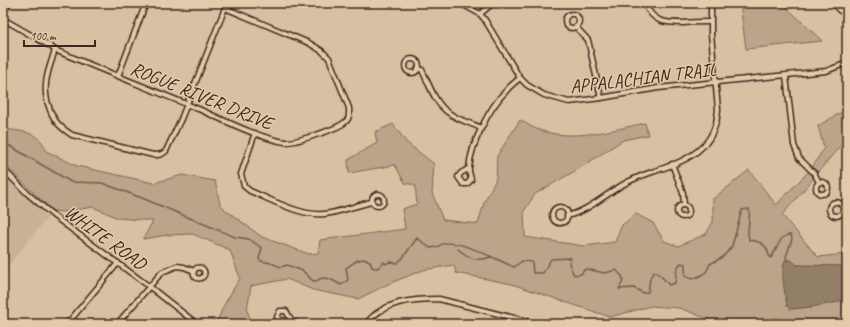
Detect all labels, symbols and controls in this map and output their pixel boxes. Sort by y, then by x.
scale bar [24,22,95,48]
text: 100 m [30,28,57,44]
street label: ROGUE RIVER DRIVE [127,56,279,136]
street label: APPALACHIAN TRAIL [569,57,719,99]
street label: WHITE ROAD [60,200,153,277]

